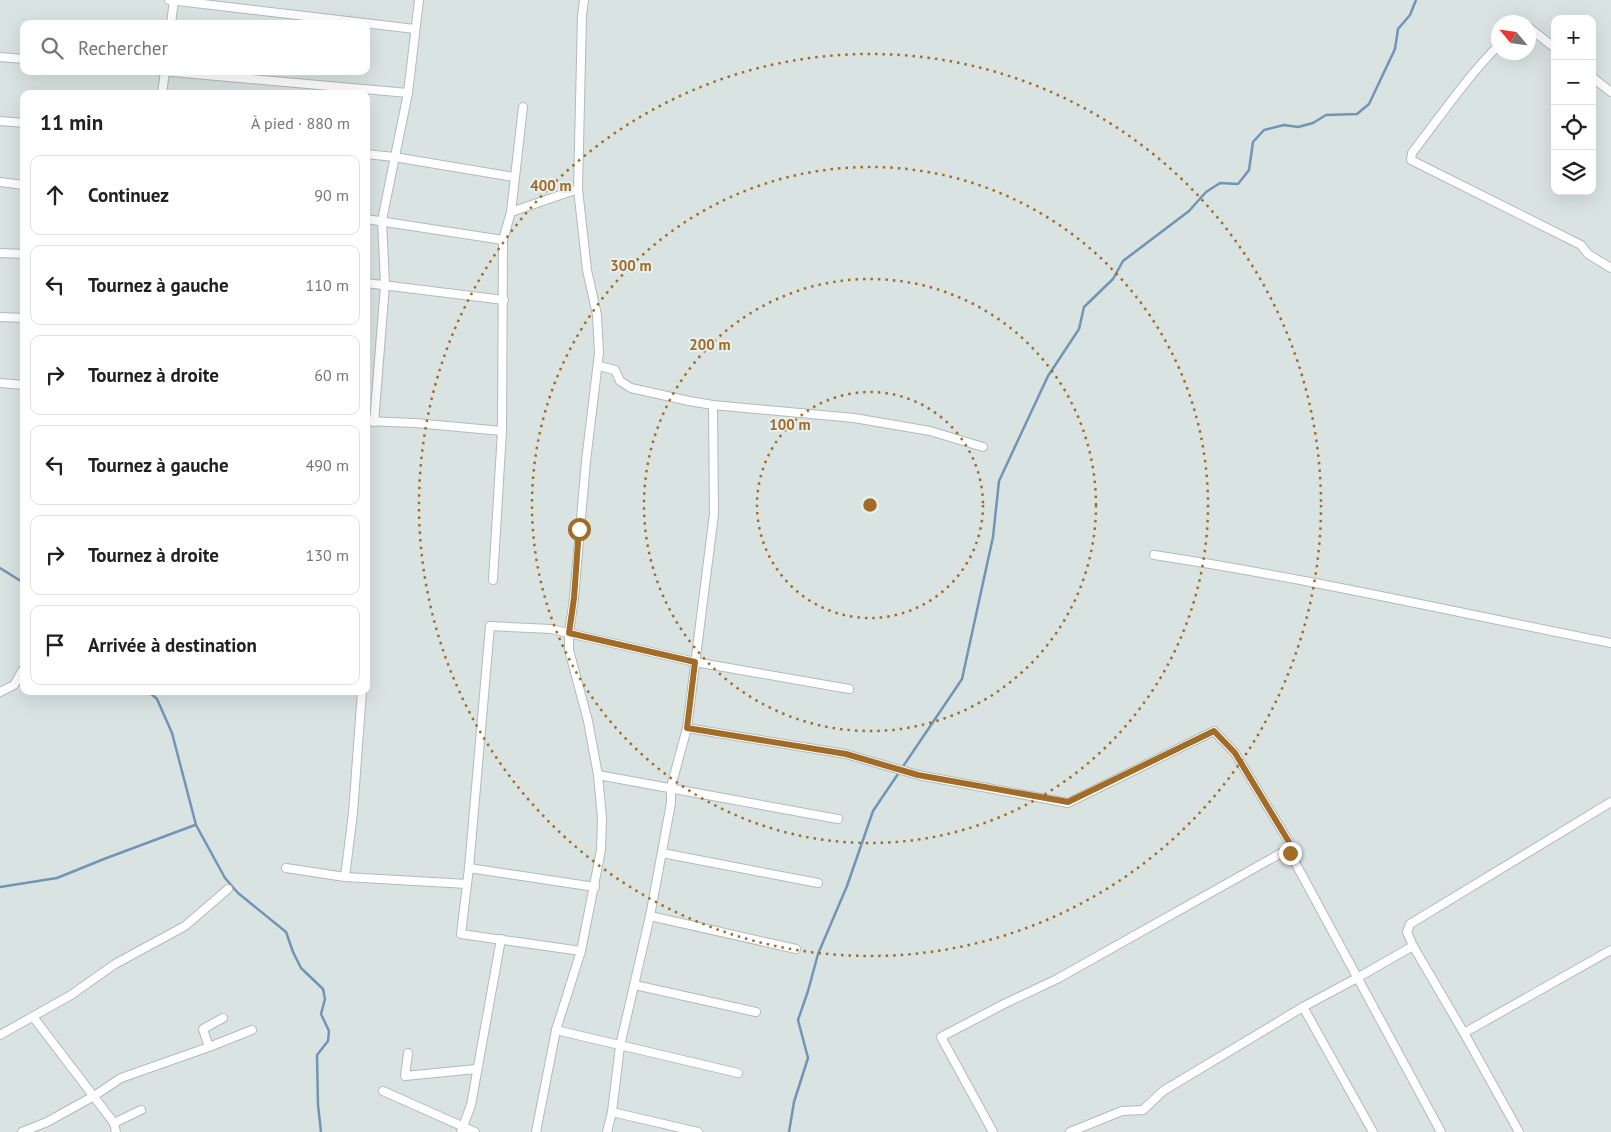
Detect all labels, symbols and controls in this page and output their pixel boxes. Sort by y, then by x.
north arrow [1491,15,1536,60]
map controls [1551,15,1596,195]
button: + [1551,15,1596,60]
search box [20,20,370,75]
icon: search [38,34,66,62]
text: Rechercher [78,36,168,60]
button: − [1551,60,1596,105]
button: locate [1551,105,1596,150]
text: 11 min [40,109,103,136]
text: À pied · 880 m [251,113,350,133]
button: layers [1551,150,1596,195]
text: 400 m [530,176,572,195]
icon: ahead [41,181,69,209]
text: Continuez [88,183,169,207]
text: 90 m [314,185,349,205]
text: 300 m [610,256,652,275]
icon: left [41,271,69,299]
text: Tournez à gauche [88,273,229,297]
text: 110 m [306,275,349,295]
text: 200 m [689,335,731,354]
icon: right [41,361,69,389]
text: Tournez à droite [88,363,219,387]
text: 60 m [314,365,349,385]
text: 100 m [769,415,811,434]
icon: left [41,451,69,479]
text: Tournez à gauche [88,453,229,477]
text: 490 m [306,455,349,475]
centre of rings [861,496,879,514]
route start [568,518,591,541]
icon: right [41,541,69,569]
text: Tournez à droite [88,543,219,567]
text: 130 m [306,545,349,565]
icon: arrive [41,631,69,659]
text: Arrivée à destination [88,633,257,657]
route end [1279,842,1302,865]

